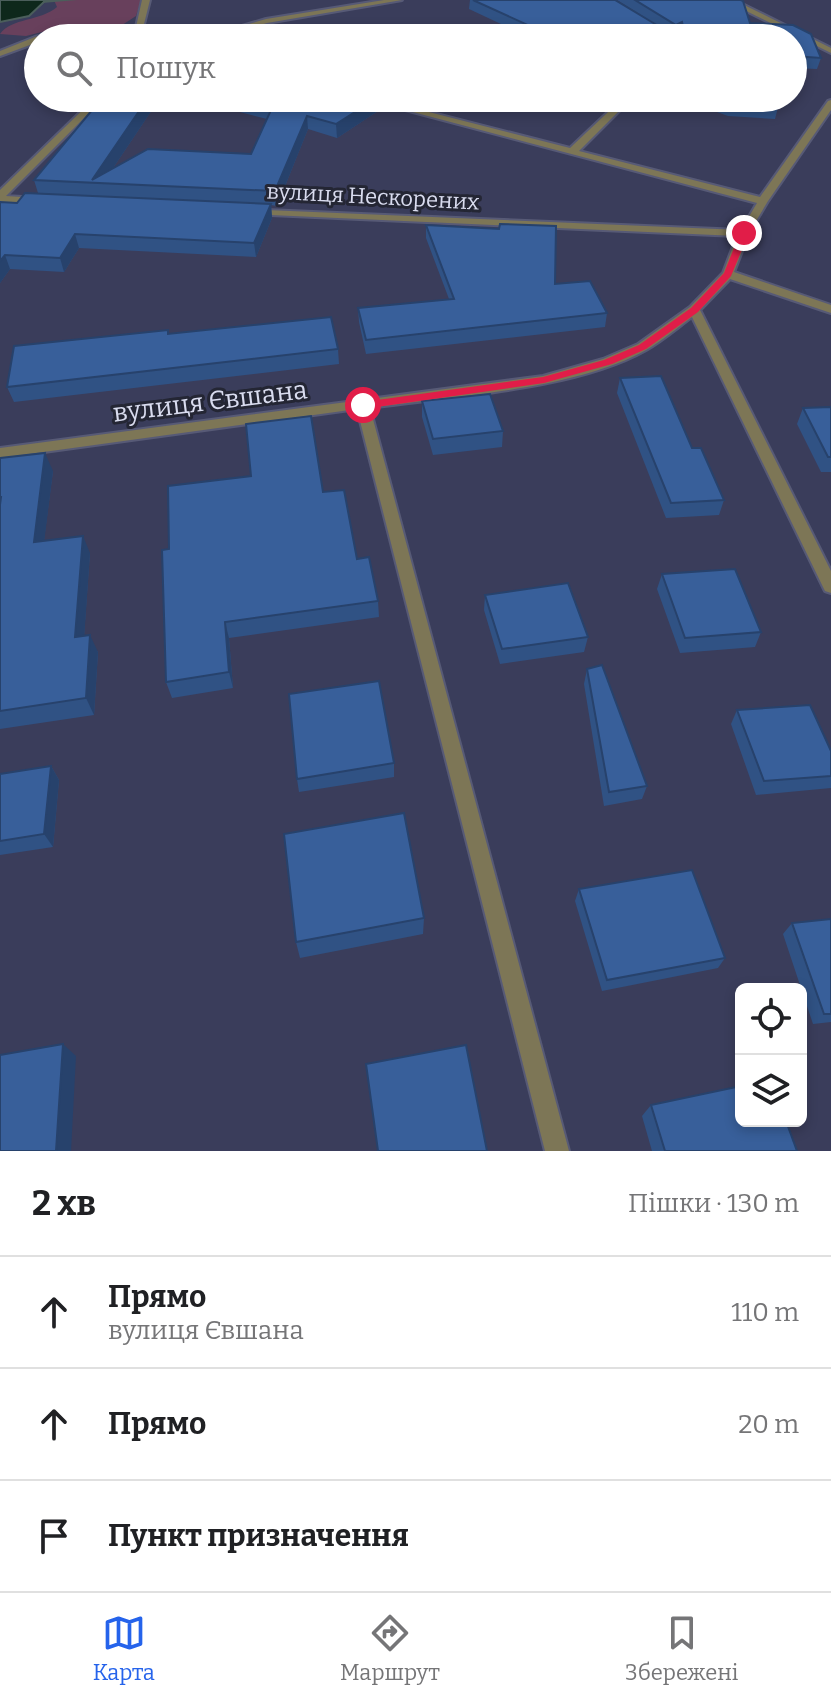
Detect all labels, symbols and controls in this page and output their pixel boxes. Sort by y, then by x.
search box [24,24,807,112]
icon: search [52,46,96,90]
text: Пошук [116,50,216,86]
street label: вулиця Нескорених [266,177,480,216]
route end [726,215,762,251]
street label: вулиця Євшана [111,374,309,429]
route start [345,387,381,423]
map controls [735,983,807,1127]
button: locate [735,983,807,1055]
button: layers [735,1055,807,1127]
text: 2 хв [32,1183,96,1224]
text: Пішки · 130 m [628,1188,799,1219]
text: Прямо [108,1279,206,1315]
icon: ahead [32,1290,76,1334]
text: 110 m [731,1297,799,1328]
text: вулиця Євшана [108,1315,304,1346]
icon: ahead [32,1402,76,1446]
text: Прямо [108,1406,206,1442]
text: 20 m [738,1409,799,1440]
icon: arrive [32,1514,76,1558]
text: Пункт призначення [108,1518,409,1554]
tab: Карта [93,1611,155,1686]
tab: Маршрут [340,1611,440,1686]
tab: Збережені [625,1611,738,1686]

